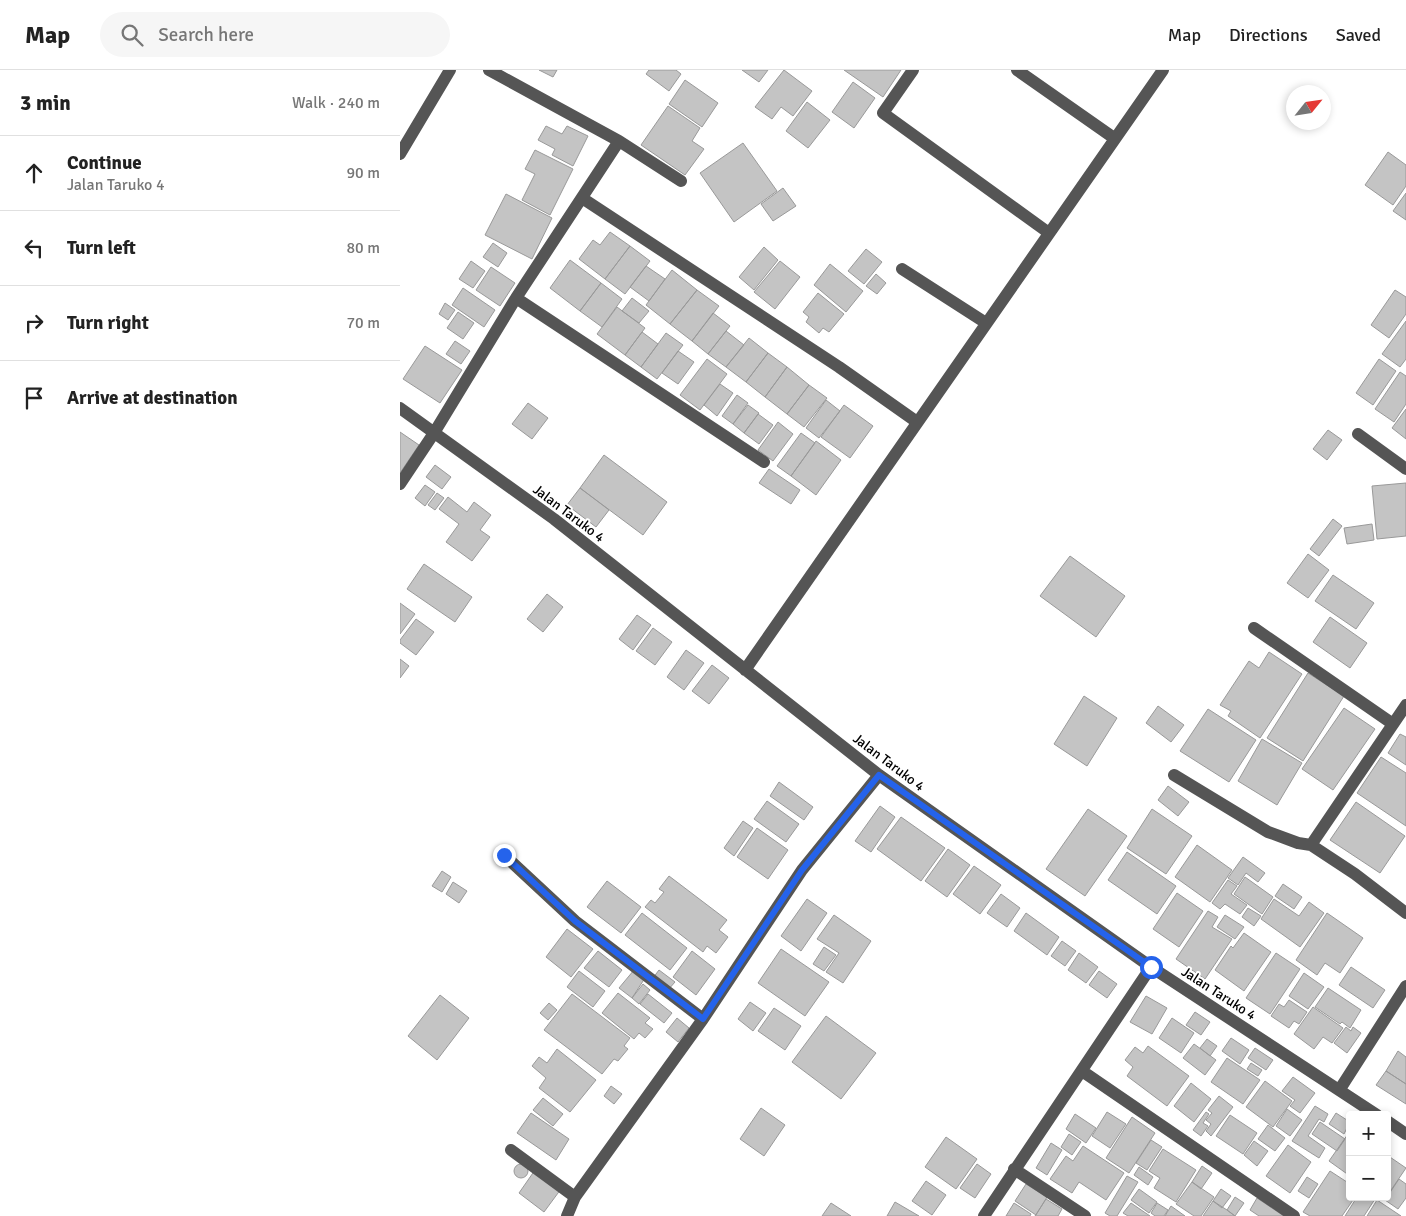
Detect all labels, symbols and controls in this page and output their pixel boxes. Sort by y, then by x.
search box [100,12,450,57]
text: Map [25,20,70,50]
icon: search [118,21,146,49]
text: Search here [158,23,254,47]
text: Map [1168,24,1201,46]
text: Directions [1229,24,1308,46]
text: Saved [1336,24,1381,46]
north arrow [1286,85,1331,130]
text: 3 min [20,90,71,116]
text: Walk · 240 m [292,93,380,113]
text: Continue [67,151,142,175]
icon: ahead [20,159,48,187]
text: 90 m [346,163,380,183]
text: Jalan Taruko 4 [67,175,165,195]
icon: left [20,234,48,262]
text: Turn left [67,236,136,260]
text: 80 m [346,238,380,258]
icon: right [20,309,48,337]
text: Turn right [67,311,149,335]
text: 70 m [346,313,380,333]
icon: arrive [20,384,48,412]
text: Arrive at destination [67,386,238,410]
street label: Jalan Taruko 4 [529,481,608,546]
street label: Jalan Taruko 4 [849,730,928,795]
route end [493,844,516,867]
route start [1140,956,1163,979]
street label: Jalan Taruko 4 [1178,963,1260,1024]
map controls [1346,1111,1391,1201]
button: + [1346,1111,1391,1156]
button: − [1346,1156,1391,1201]

